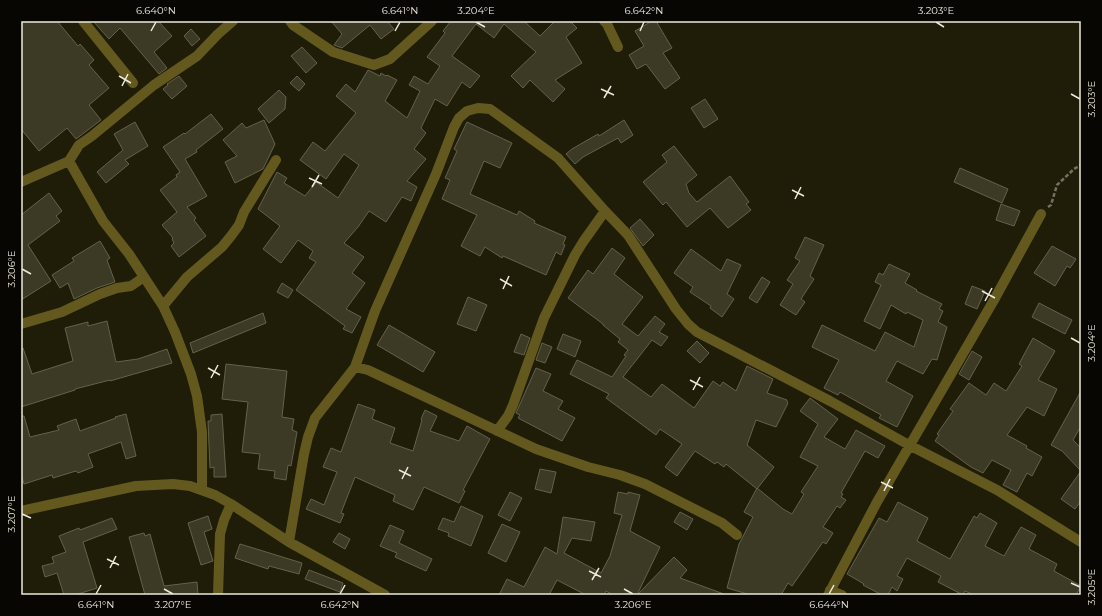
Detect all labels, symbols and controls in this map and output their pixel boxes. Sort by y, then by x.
text: 6.640°N [136,4,176,17]
text: 6.641°N [382,4,418,17]
text: 3.204°E [457,4,495,17]
text: 6.642°N [625,4,663,17]
text: 3.203°E [918,4,955,17]
text: 3.203°E [1085,80,1098,117]
text: 3.206°E [5,250,18,287]
text: 3.204°E [1085,324,1098,362]
text: 3.207°E [5,495,18,532]
text: 3.205°E [1085,568,1098,605]
text: 6.641°N [78,598,114,611]
text: 3.207°E [155,598,192,611]
text: 6.642°N [321,598,359,611]
text: 3.206°E [615,598,652,611]
text: 6.644°N [809,598,849,611]

